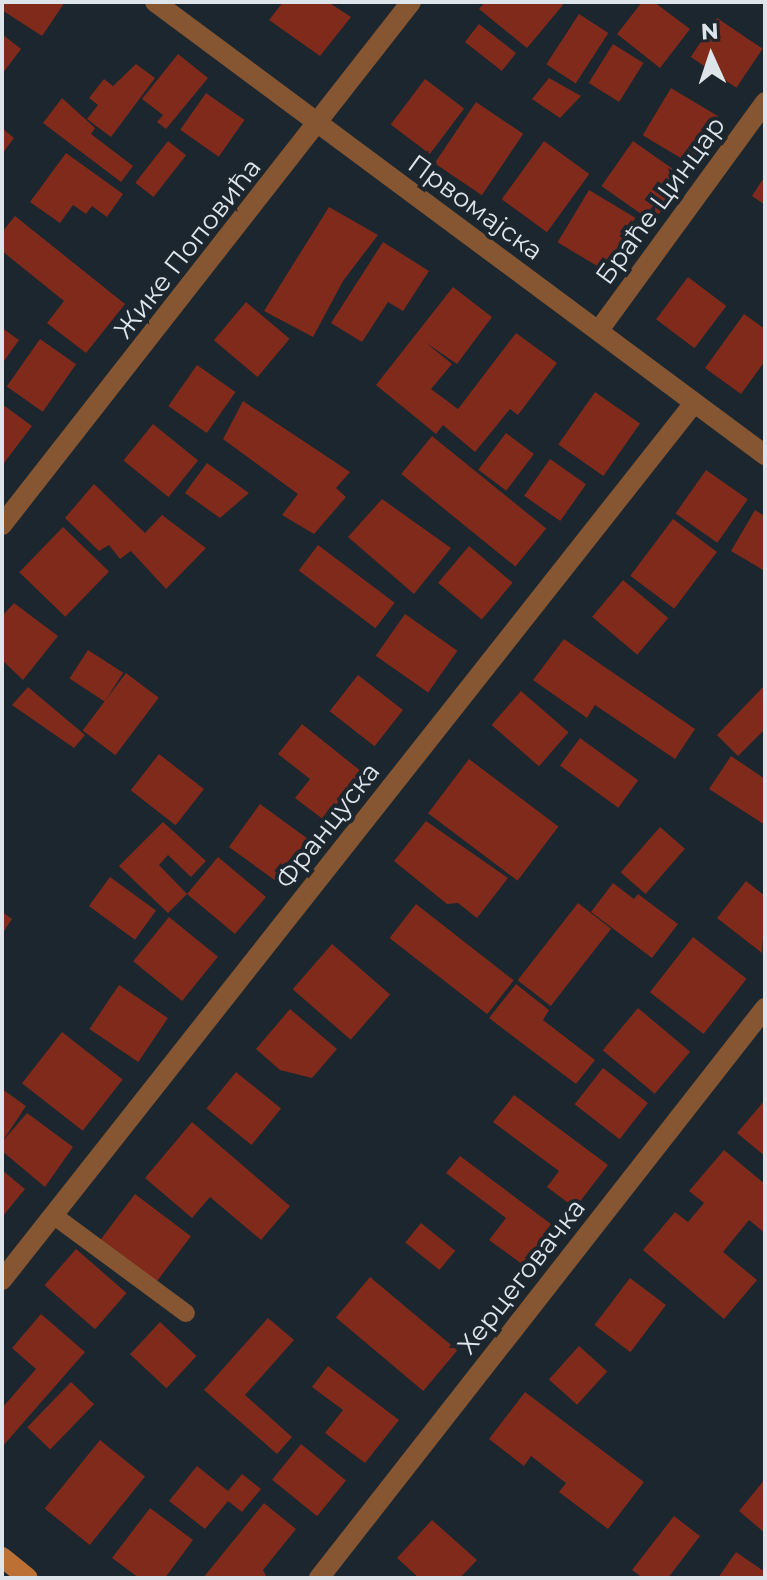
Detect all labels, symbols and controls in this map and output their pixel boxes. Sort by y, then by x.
north arrow [671,16,751,96]
text: N [700,18,719,45]
street label: Браће Цинцар [590,111,732,291]
street label: Првомајска [401,149,549,267]
street label: Жике Поповића [108,153,268,345]
street label: Француска [269,757,387,895]
street label: Херцеговачка [452,1193,592,1361]

